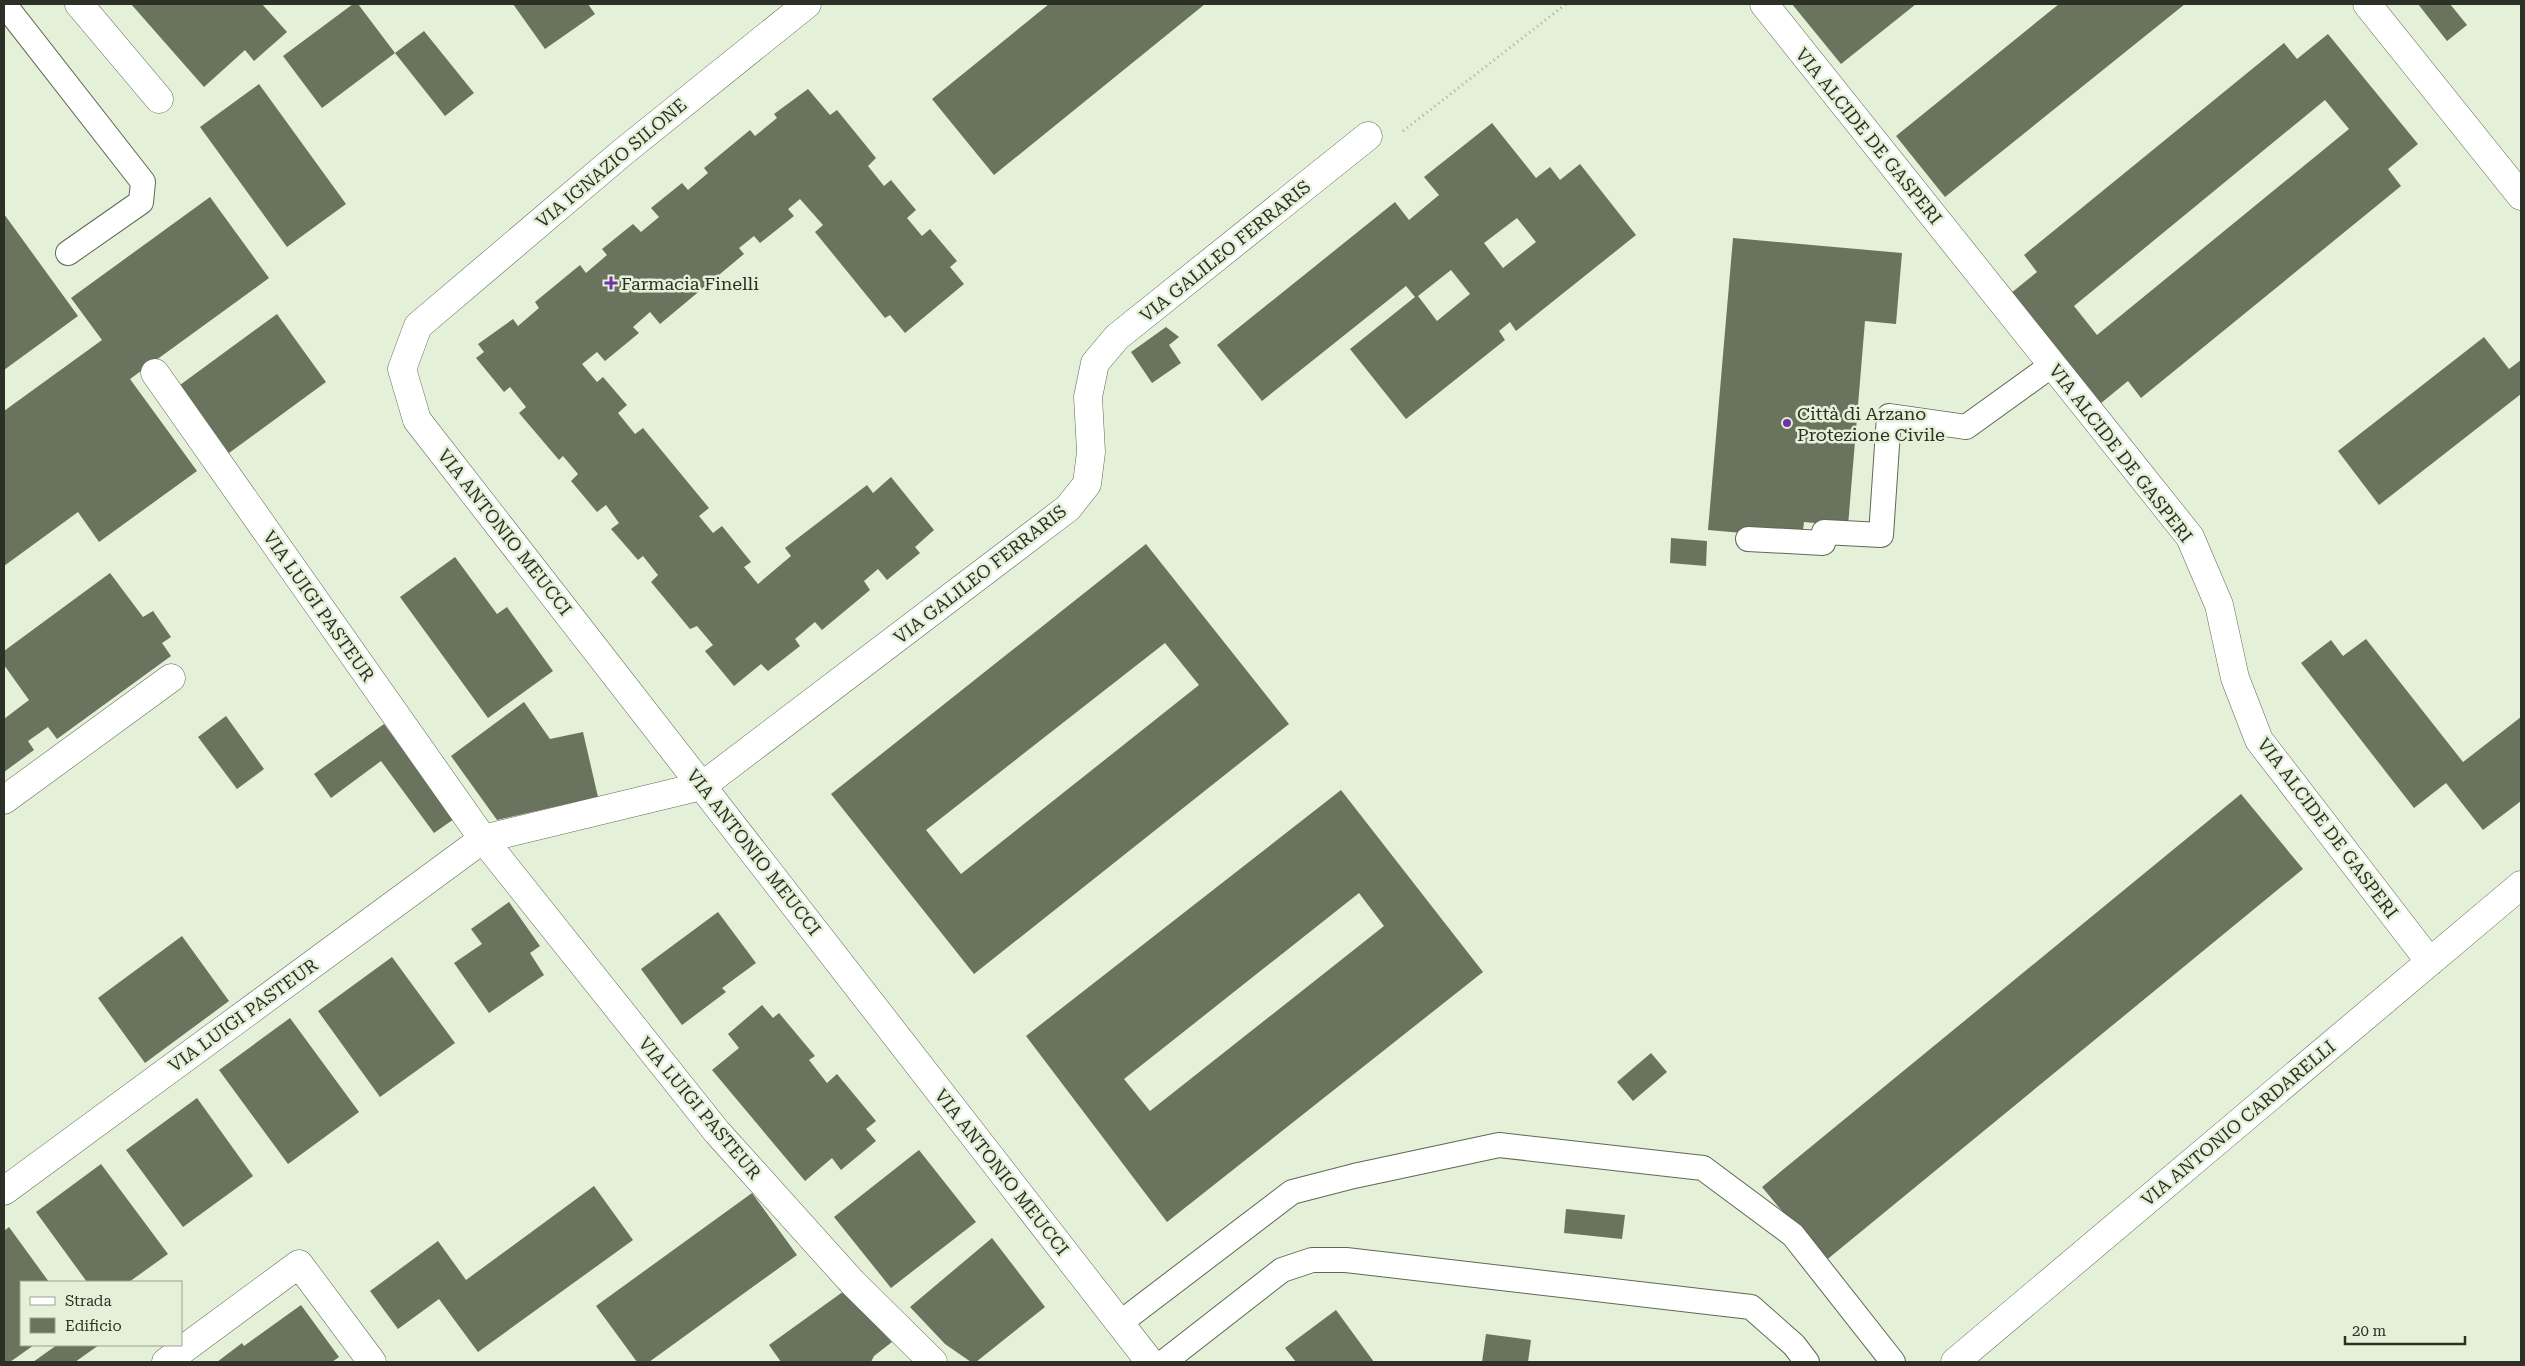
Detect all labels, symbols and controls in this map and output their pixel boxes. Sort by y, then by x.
street label: VIA ALCIDE DE GASPERI [1792,44,1946,228]
street label: VIA IGNAZIO SILONE [531,94,691,232]
street label: VIA GALILEO FERRARIS [1136,176,1314,326]
place label: Farmacia Finelli [621,273,759,294]
marker: Farmacia Finelli [605,277,617,289]
street label: VIA ALCIDE DE GASPERI [2045,360,2197,546]
place label: Città di Arzano Protezione Civile [1797,403,1945,445]
marker: Città di Arzano Protezione Civile [1781,417,1793,429]
street label: VIA ANTONIO MEUCCI [434,445,576,619]
street label: VIA GALILEO FERRARIS [890,500,1070,648]
street label: VIA LUIGI PASTEUR [259,527,379,686]
street label: VIA ALCIDE DE GASPERI [2253,734,2403,922]
street label: VIA ANTONIO MEUCCI [683,765,825,939]
street label: VIA LUIGI PASTEUR [164,954,322,1076]
street label: VIA LUIGI PASTEUR [634,1033,766,1184]
street label: VIA ANTONIO CARDARELLI [2137,1036,2339,1210]
street label: VIA ANTONIO MEUCCI [931,1085,1073,1259]
legend [20,1281,182,1346]
text: Strada [65,1292,112,1310]
scale bar [2345,1314,2465,1346]
text: Edificio [65,1317,122,1335]
text: 20 m [2352,1322,2387,1340]

